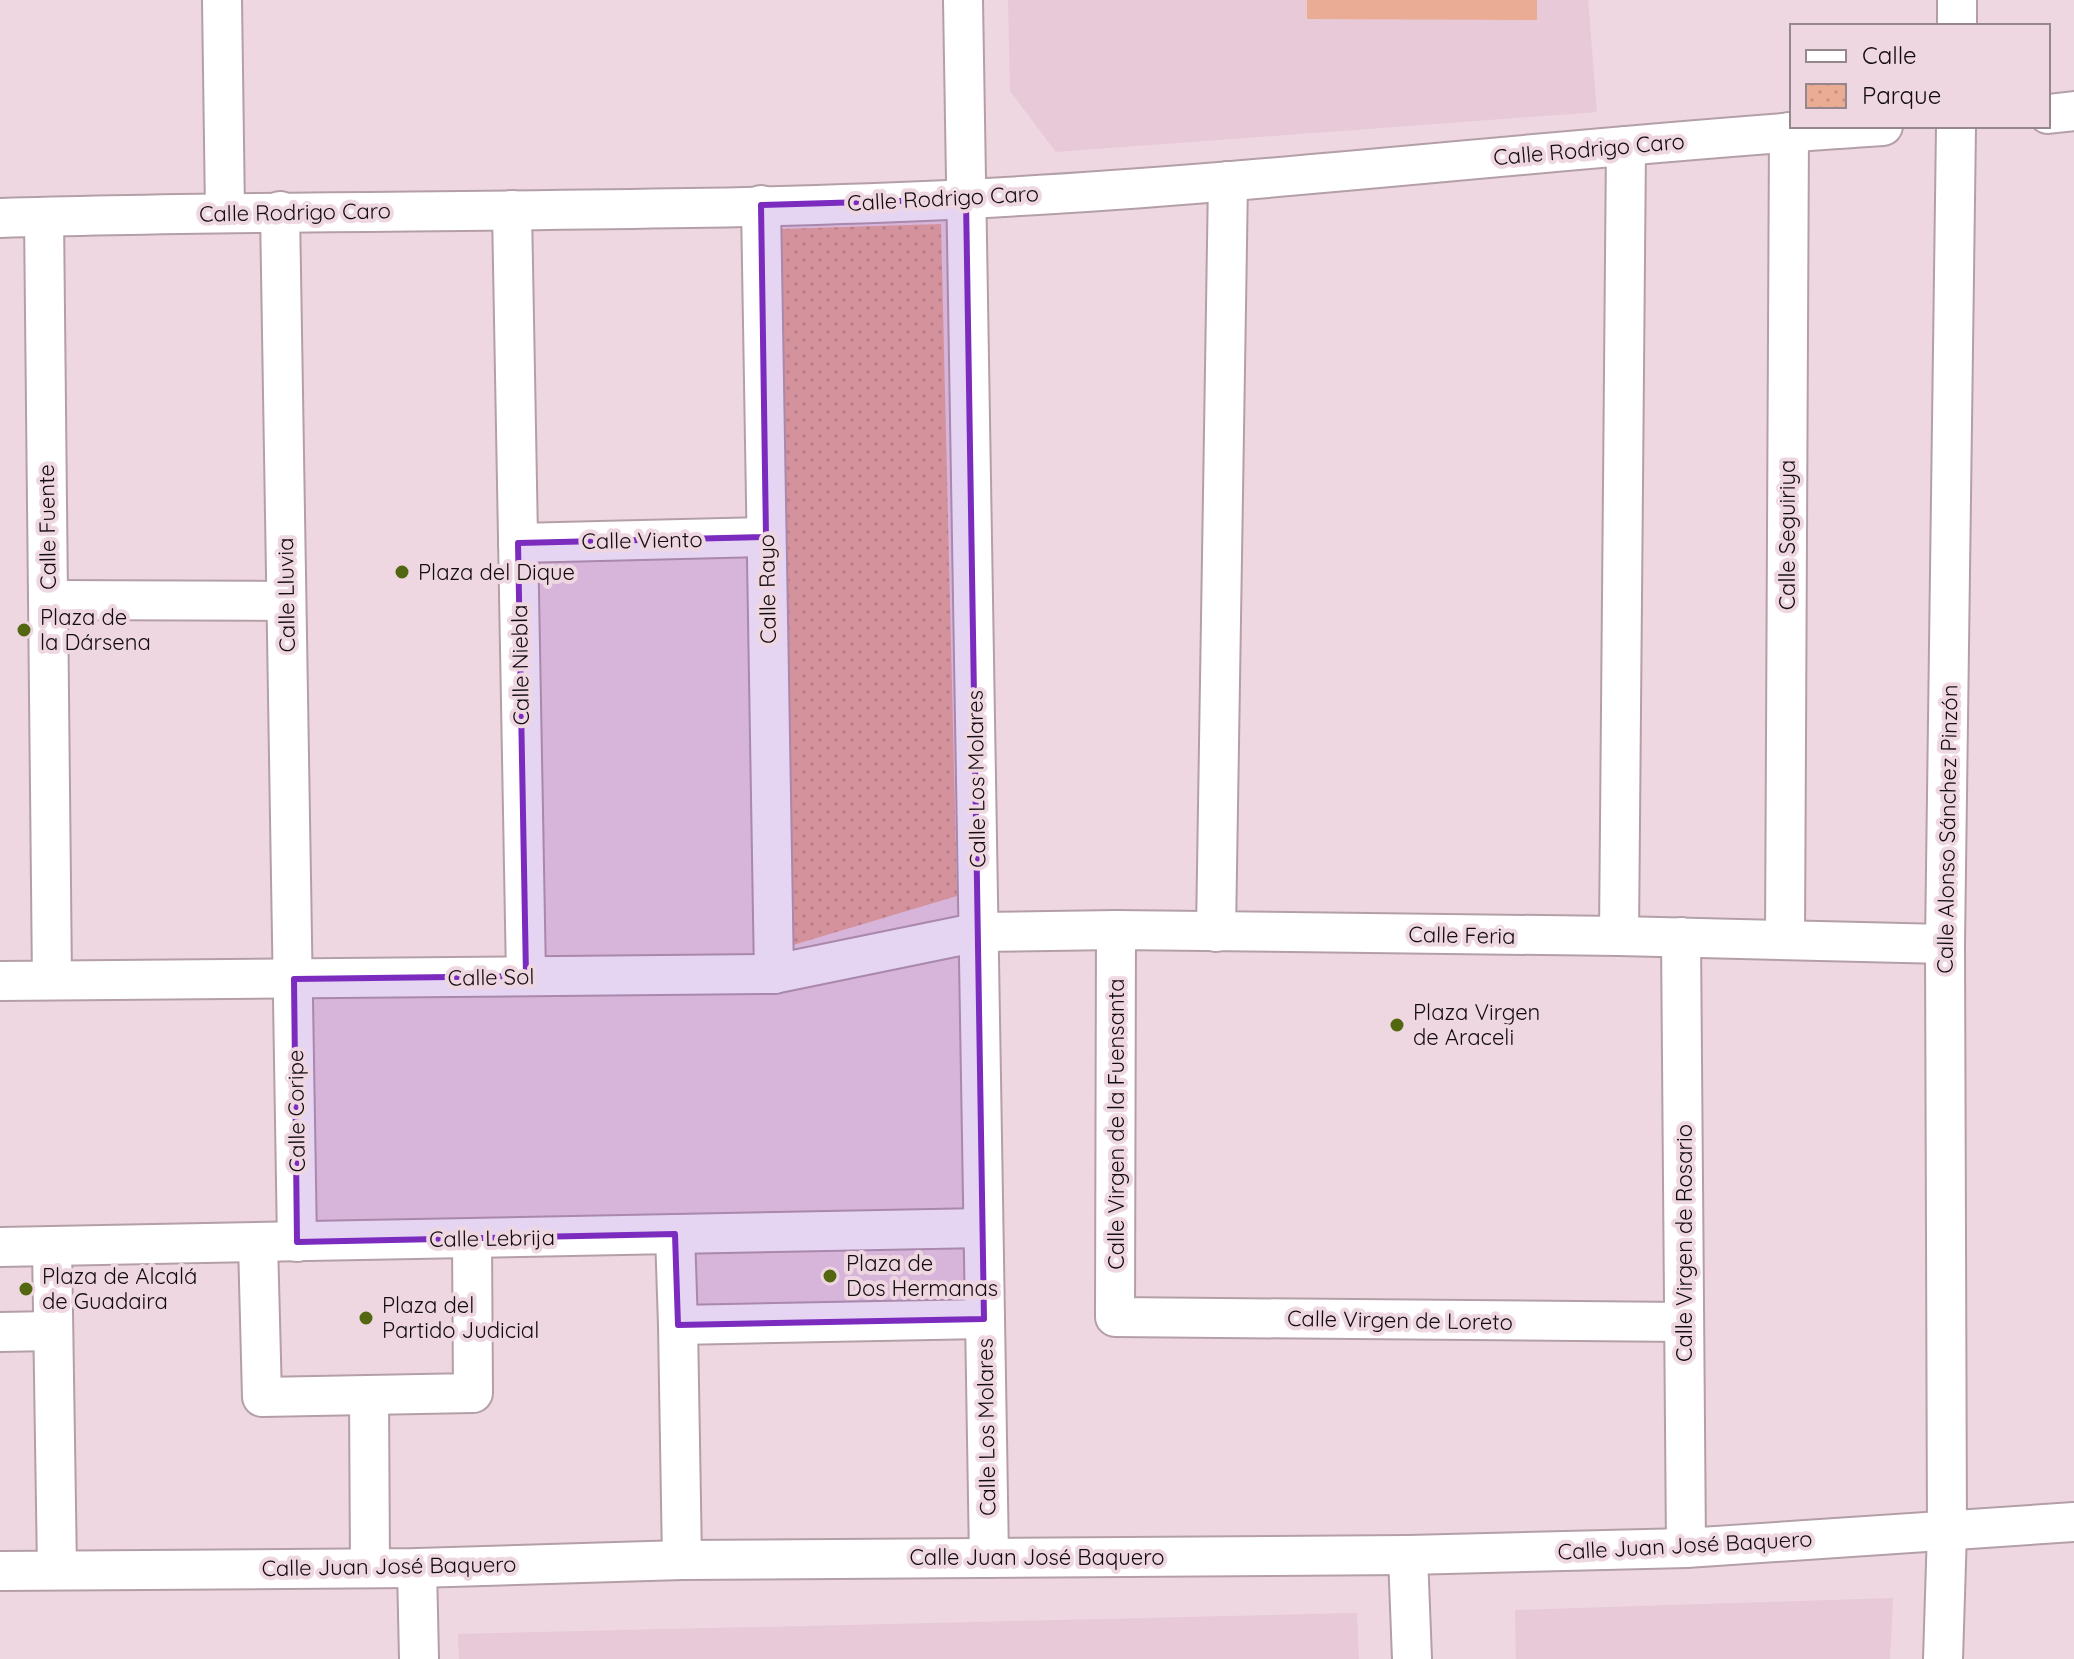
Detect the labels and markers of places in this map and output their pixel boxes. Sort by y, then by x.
place label: Plaza del Dique [418,558,575,586]
marker: Plaza del Dique [393,563,411,581]
place label: Plaza de la Dársena [40,603,151,656]
marker: Plaza de la Dársena [15,621,33,639]
place label: Plaza Virgen de Araceli [1413,998,1540,1051]
marker: Plaza Virgen de Araceli [1388,1016,1406,1034]
place label: Plaza de Dos Hermanas [846,1249,998,1302]
place label: Plaza de Alcalá de Guadaira [42,1262,197,1315]
marker: Plaza de Dos Hermanas [821,1267,839,1285]
marker: Plaza de Alcalá de Guadaira [17,1280,35,1298]
place label: Plaza del Partido Judicial [382,1291,539,1344]
marker: Plaza del Partido Judicial [357,1309,375,1327]

